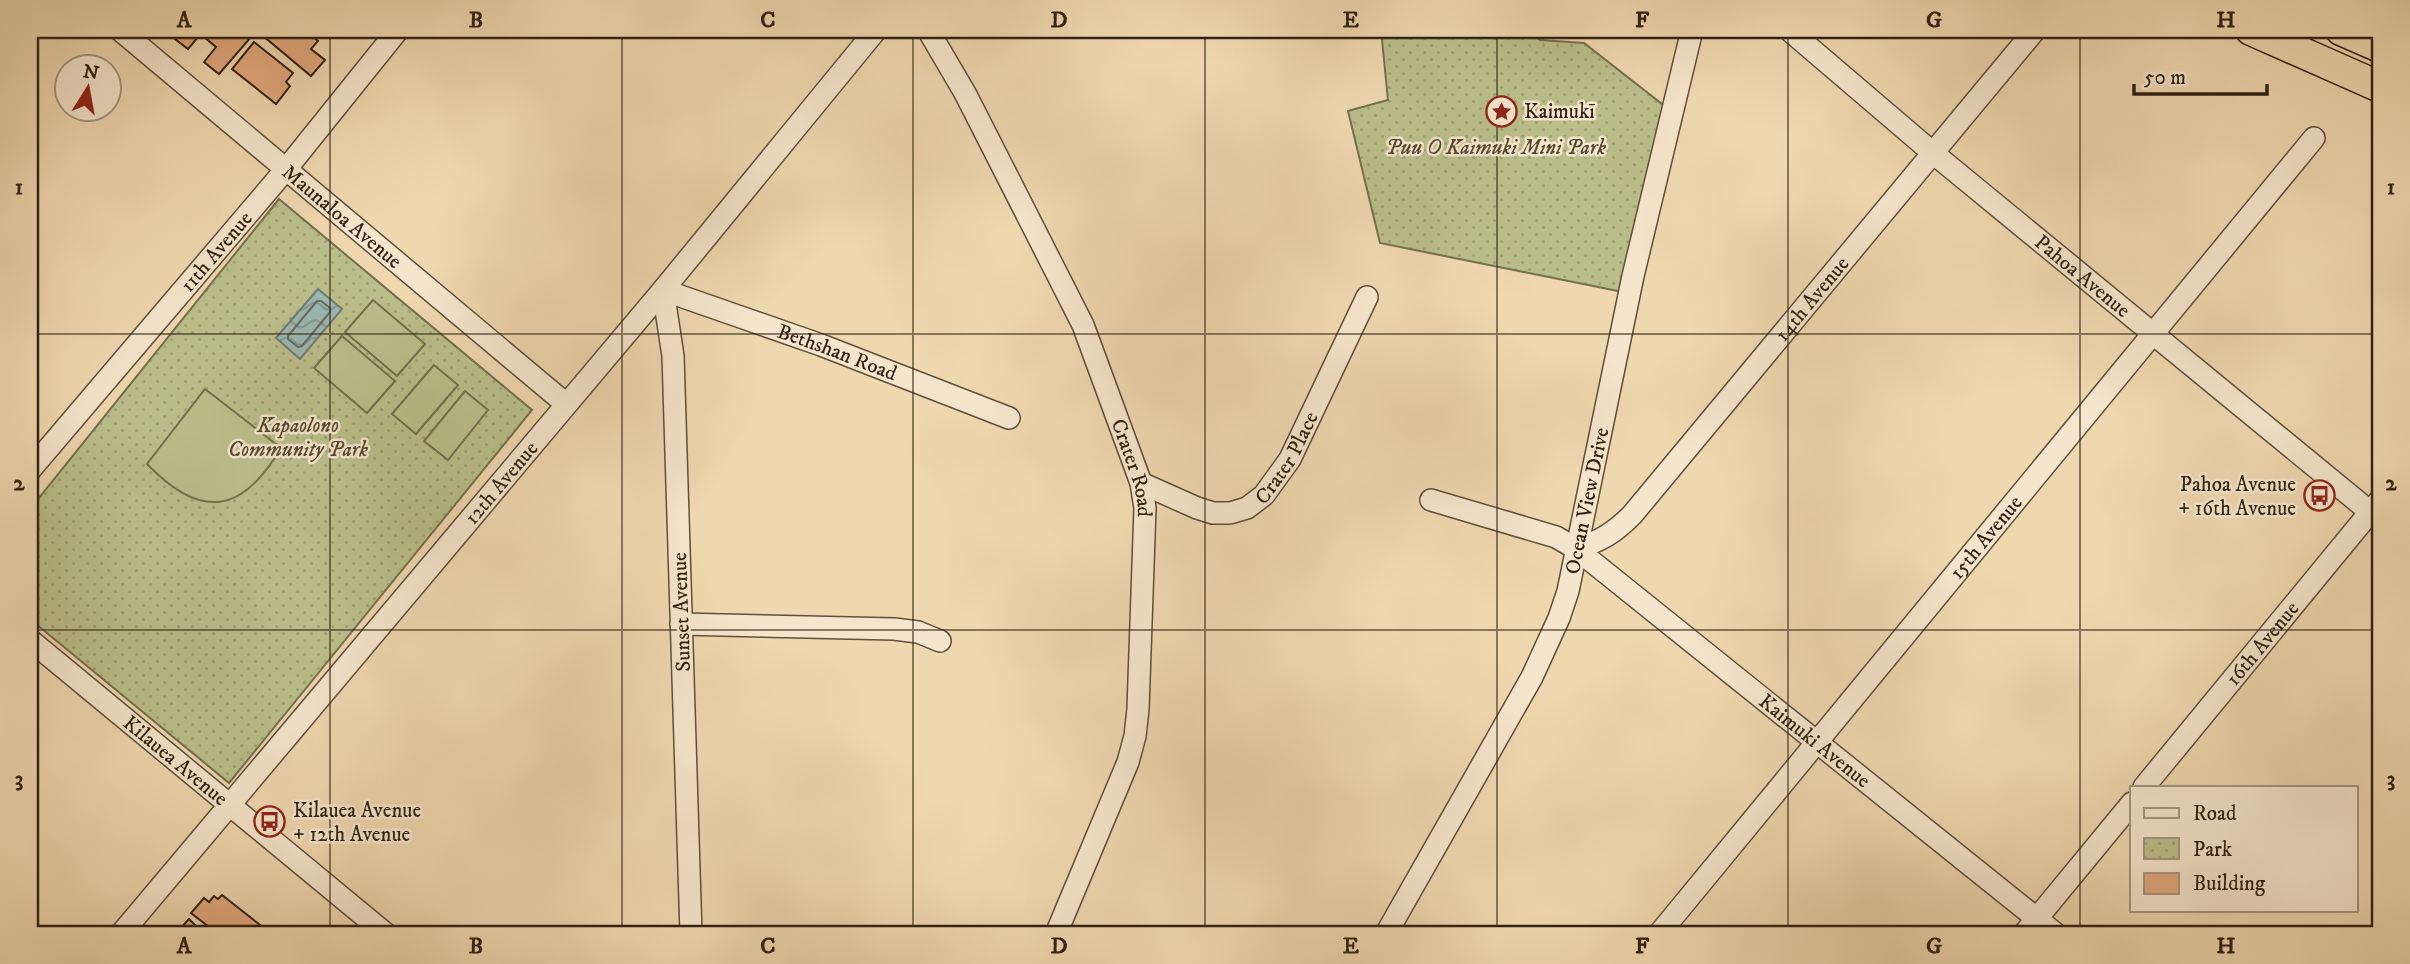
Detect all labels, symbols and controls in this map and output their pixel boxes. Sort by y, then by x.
text: A [176,6,193,35]
text: B [469,6,483,35]
text: C [760,6,776,35]
text: D [1050,6,1068,35]
text: E [1343,6,1359,35]
text: F [1635,6,1650,35]
text: G [1926,6,1942,35]
text: H [2216,6,2236,35]
north arrow [52,52,122,122]
scale bar [2134,52,2266,96]
text: N [81,60,101,86]
text: 50 m [2144,65,2186,91]
place icon: Kaimukī [1484,94,1518,128]
place label: Kaimukī [1524,99,1595,125]
park label: Puu O Kaimuki Mini Park [1386,135,1606,161]
street label: Maunaloa Avenue [276,159,407,275]
text: 1 [15,173,23,202]
text: 1 [2387,173,2395,202]
street label: 11th Avenue [175,206,259,298]
street label: Pahoa Avenue [2029,230,2135,324]
street label: 14th Avenue [1770,251,1855,347]
street label: Bethshan Road [774,319,901,387]
street label: Crater Place [1250,407,1325,511]
park label: Kapaolono Community Park [228,413,368,463]
street label: Crater Road [1105,415,1157,518]
street label: Ocean View Drive [1560,425,1615,577]
street label: 12th Avenue [459,436,544,530]
text: 2 [13,469,25,498]
text: 2 [2385,469,2397,498]
place label: Pahoa Avenue + 16th Avenue [2178,472,2296,522]
bus stop icon: Pahoa Avenue + 16th Avenue [2302,479,2336,513]
street label: 15th Avenue [1944,490,2029,585]
street label: Sunset Avenue [667,551,697,672]
street label: 16th Avenue [2221,596,2305,691]
street label: Kaimuki Avenue [1753,689,1876,794]
street label: Kilauea Avenue [117,710,233,812]
text: 3 [15,765,23,794]
text: 3 [2387,765,2395,794]
legend [2130,786,2358,912]
place label: Kilauea Avenue + 12th Avenue [293,798,422,848]
text: Road [2193,801,2237,827]
bus stop icon: Kilauea Avenue + 12th Avenue [253,805,287,839]
text: Park [2193,837,2233,863]
text: Building [2193,871,2266,897]
text: A [176,932,193,961]
text: B [469,932,483,961]
text: C [760,932,776,961]
text: D [1050,932,1068,961]
text: E [1343,932,1359,961]
text: F [1635,932,1650,961]
text: G [1926,932,1942,961]
text: H [2216,932,2236,961]

